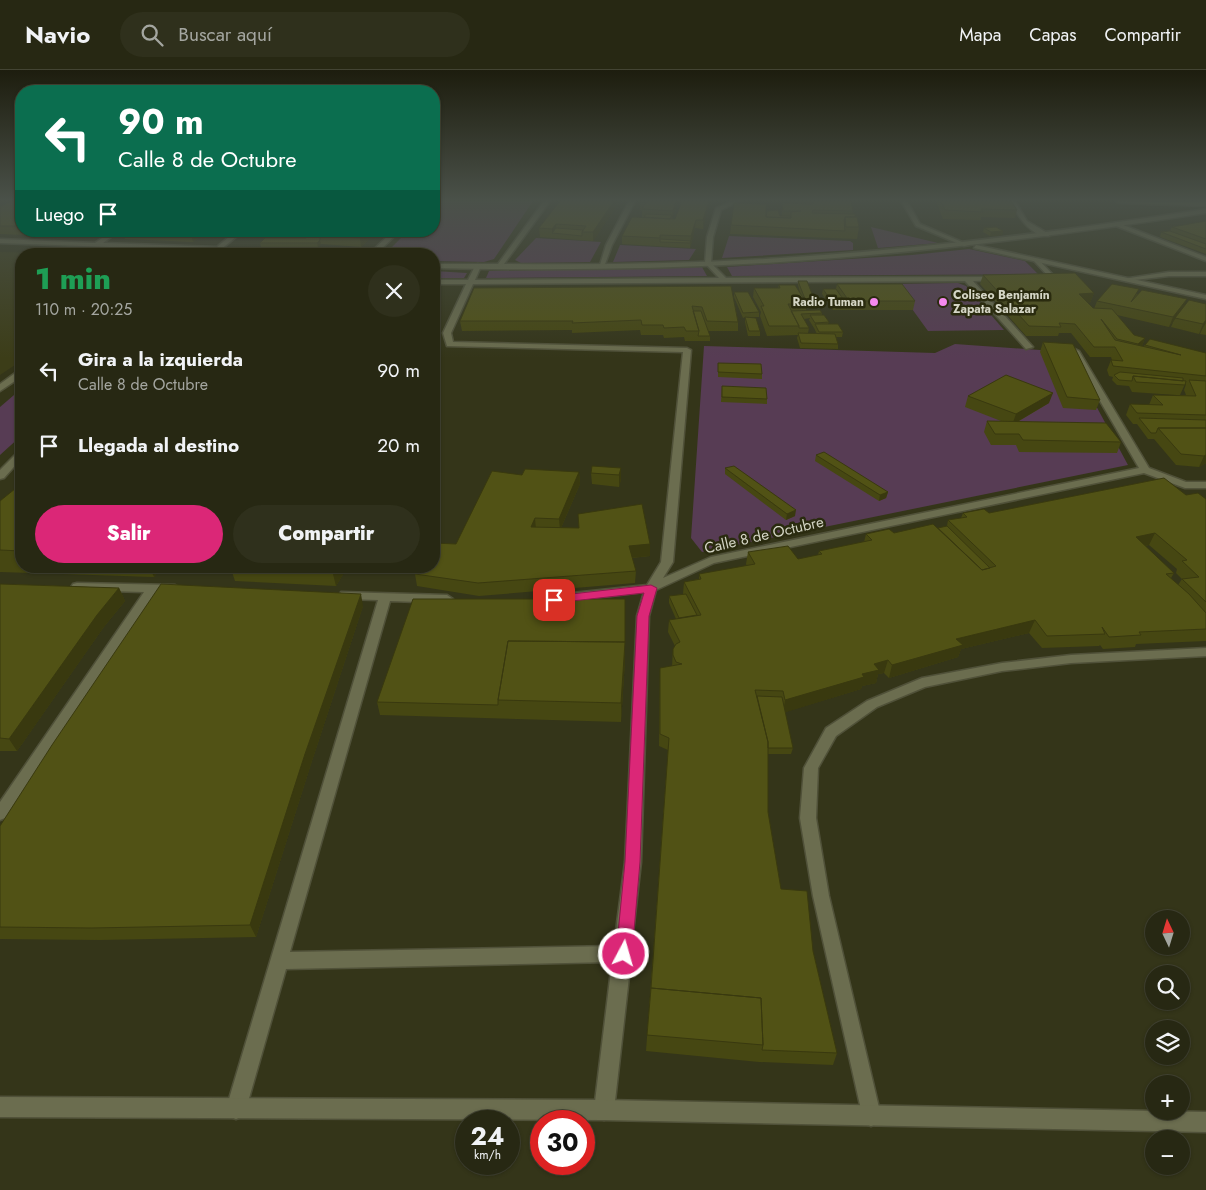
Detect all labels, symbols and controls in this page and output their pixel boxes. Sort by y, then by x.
search box [120,12,470,57]
text: Navio [25,17,90,52]
icon: search [138,21,166,49]
text: Buscar aquí [178,21,272,48]
text: Mapa [959,22,1001,48]
text: Capas [1029,22,1077,48]
text: Compartir [1105,22,1181,48]
text: 90 m [118,97,204,147]
icon: left [35,105,100,170]
text: Calle 8 de Octubre [118,143,297,175]
icon: arrive [94,200,122,228]
text: Luego [35,201,84,228]
text: 1 min [35,257,111,300]
button: close [368,265,420,317]
place label: Coliseo Benjamín Zapata Salazar [953,286,1050,318]
place label: Radio Tuman [792,293,864,311]
marker: Radio Tuman [868,296,880,308]
marker: Coliseo Benjamín Zapata Salazar [937,296,949,308]
text: 110 m · 20:25 [35,298,132,321]
text: Gira a la izquierda [78,346,243,373]
icon: left [35,357,63,385]
text: 90 m [377,357,420,384]
text: Calle 8 de Octubre [78,373,208,396]
icon: arrive [35,432,63,460]
text: Llegada al destino [78,432,239,459]
text: 20 m [377,432,420,459]
button: Salir [35,505,223,563]
button: Compartir [233,505,420,563]
street label: Calle 8 de Octubre [702,511,826,559]
pin [533,579,575,621]
icon: arrive [540,586,568,614]
north arrow [1145,910,1190,955]
map controls [1145,910,1190,1175]
position arrow [597,927,649,979]
button: search [1145,965,1190,1010]
button: layers [1145,1020,1190,1065]
button: + [1145,1075,1190,1120]
speed limit sign: 30 [530,1110,595,1175]
text: 24 [471,1118,504,1154]
button: − [1145,1130,1190,1175]
text: km/h [474,1146,501,1164]

